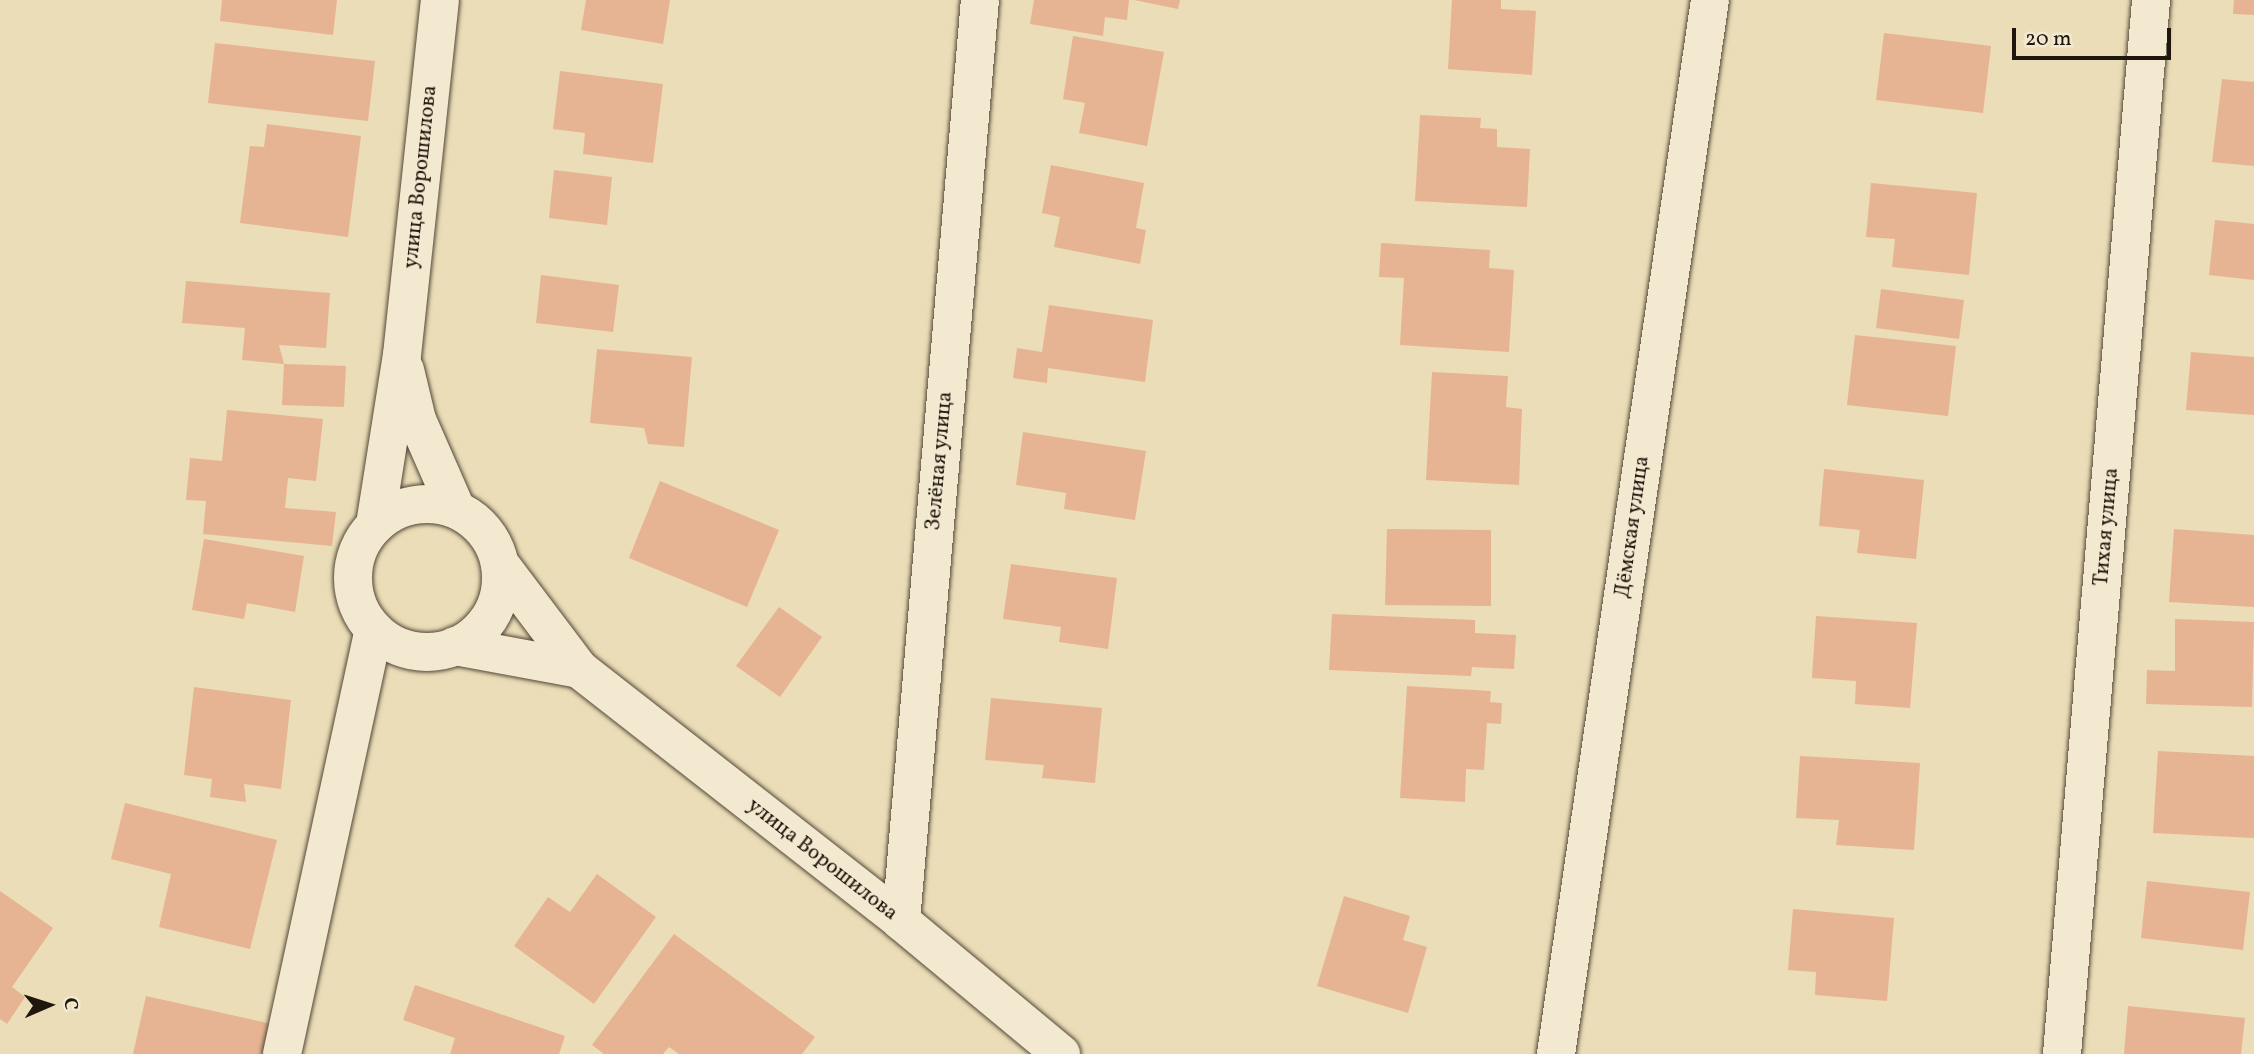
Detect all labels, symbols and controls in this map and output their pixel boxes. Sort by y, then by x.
scale bar [2016,14,2175,58]
text: 20 m [2025,25,2071,54]
street label: улица Ворошилова [399,84,443,270]
street label: Зелёная улица [921,390,959,532]
street label: Дёмская улица [1610,454,1656,600]
street label: Тихая улица [2089,467,2125,587]
street label: улица Ворошилова [742,793,902,927]
north arrow [14,970,84,1040]
text: С [57,997,83,1011]

